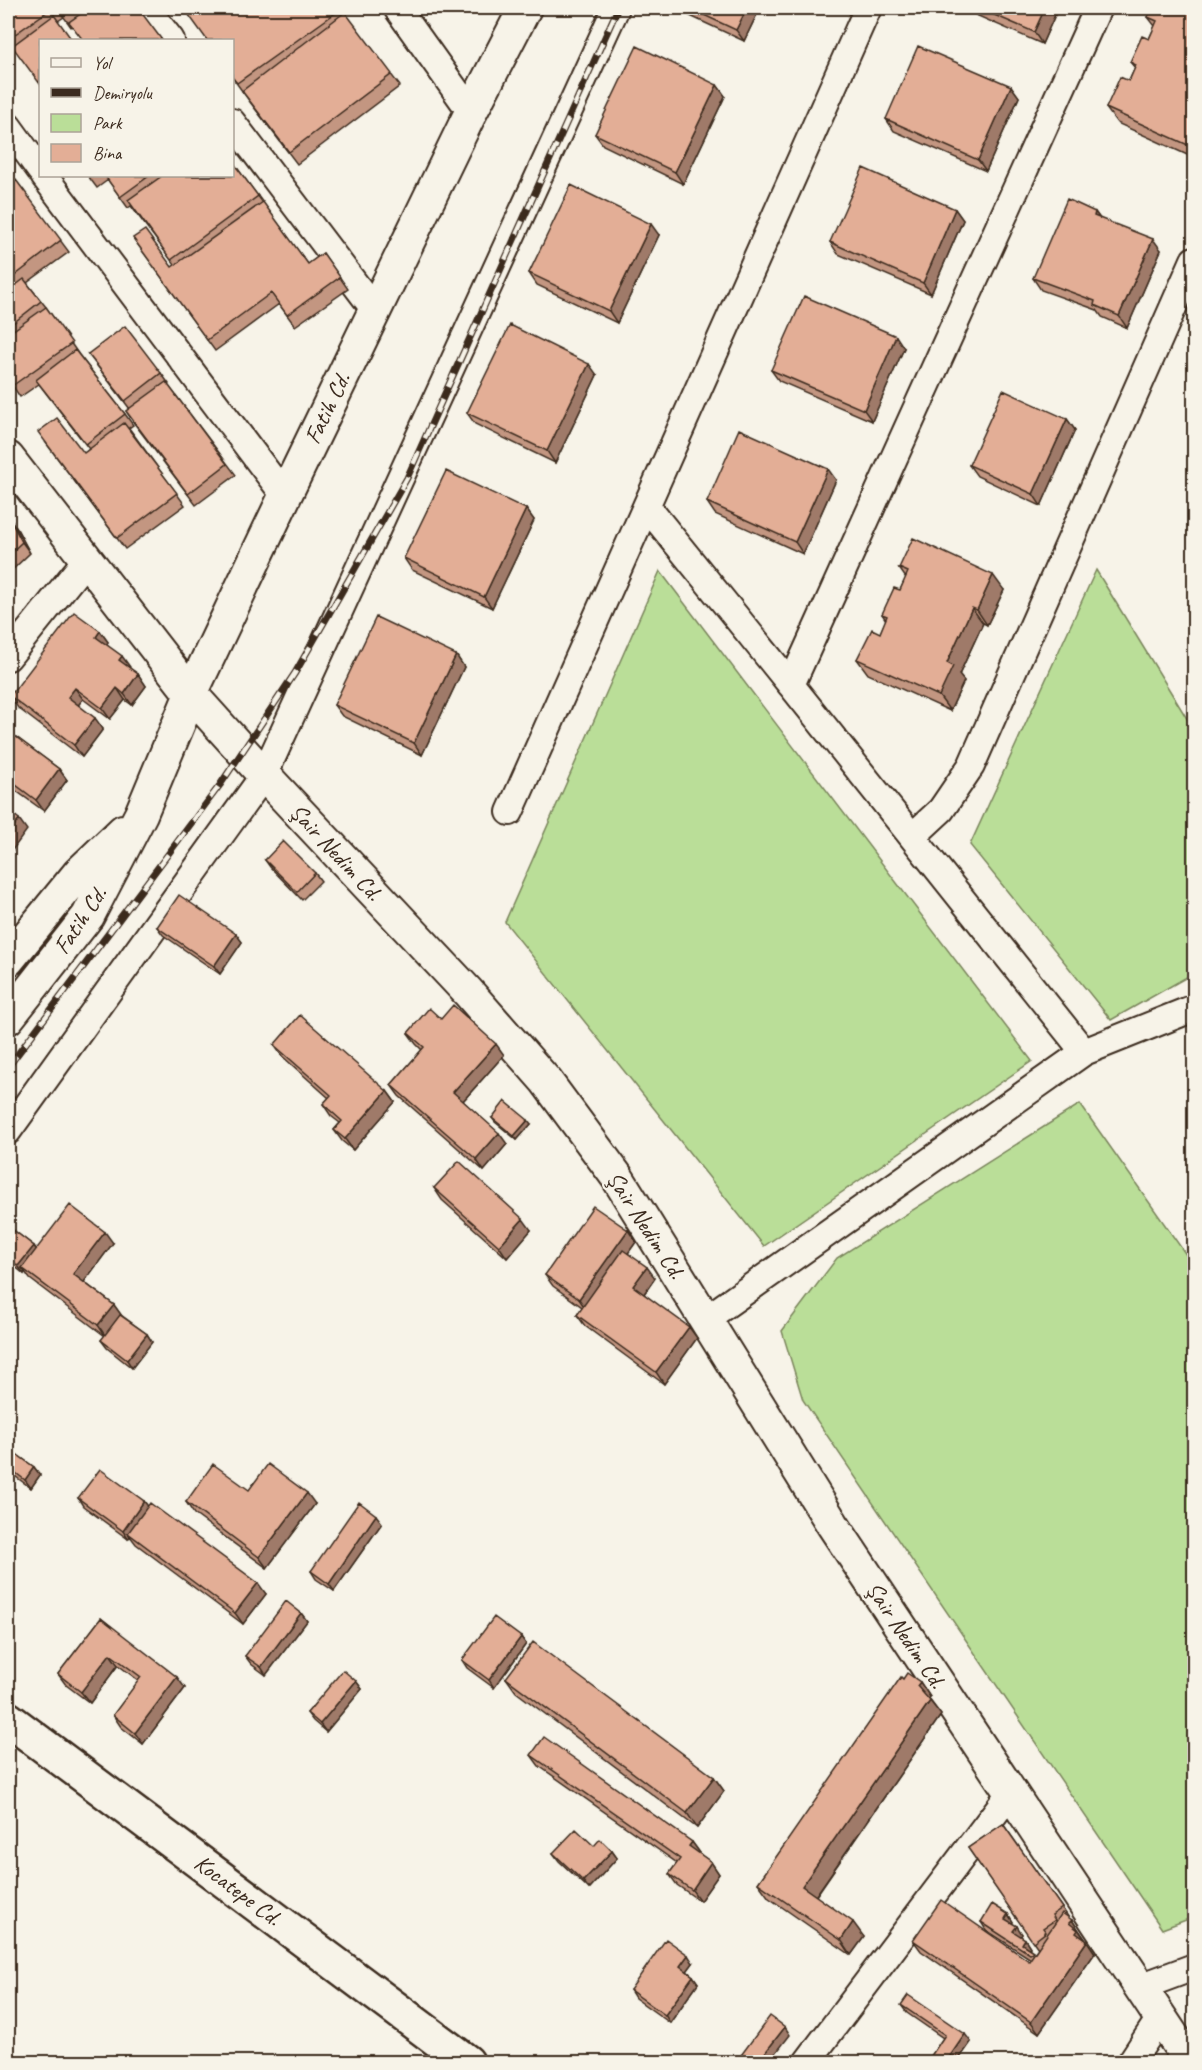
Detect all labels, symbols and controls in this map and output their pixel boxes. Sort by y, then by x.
legend [39,39,234,177]
text: Yol [93,52,113,74]
text: Demiryolu [93,82,153,104]
text: Park [93,112,123,134]
text: Bina [93,142,123,164]
street label: Fatih Cd. [297,367,357,449]
street label: Şair Nedim Cd. [283,797,389,907]
street label: Fatih Cd. [46,880,114,960]
street label: Şair Nedim Cd. [600,1166,692,1285]
street label: Şair Nedim Cd. [859,1576,953,1694]
street label: Kocatepe Cd. [189,1848,288,1933]

